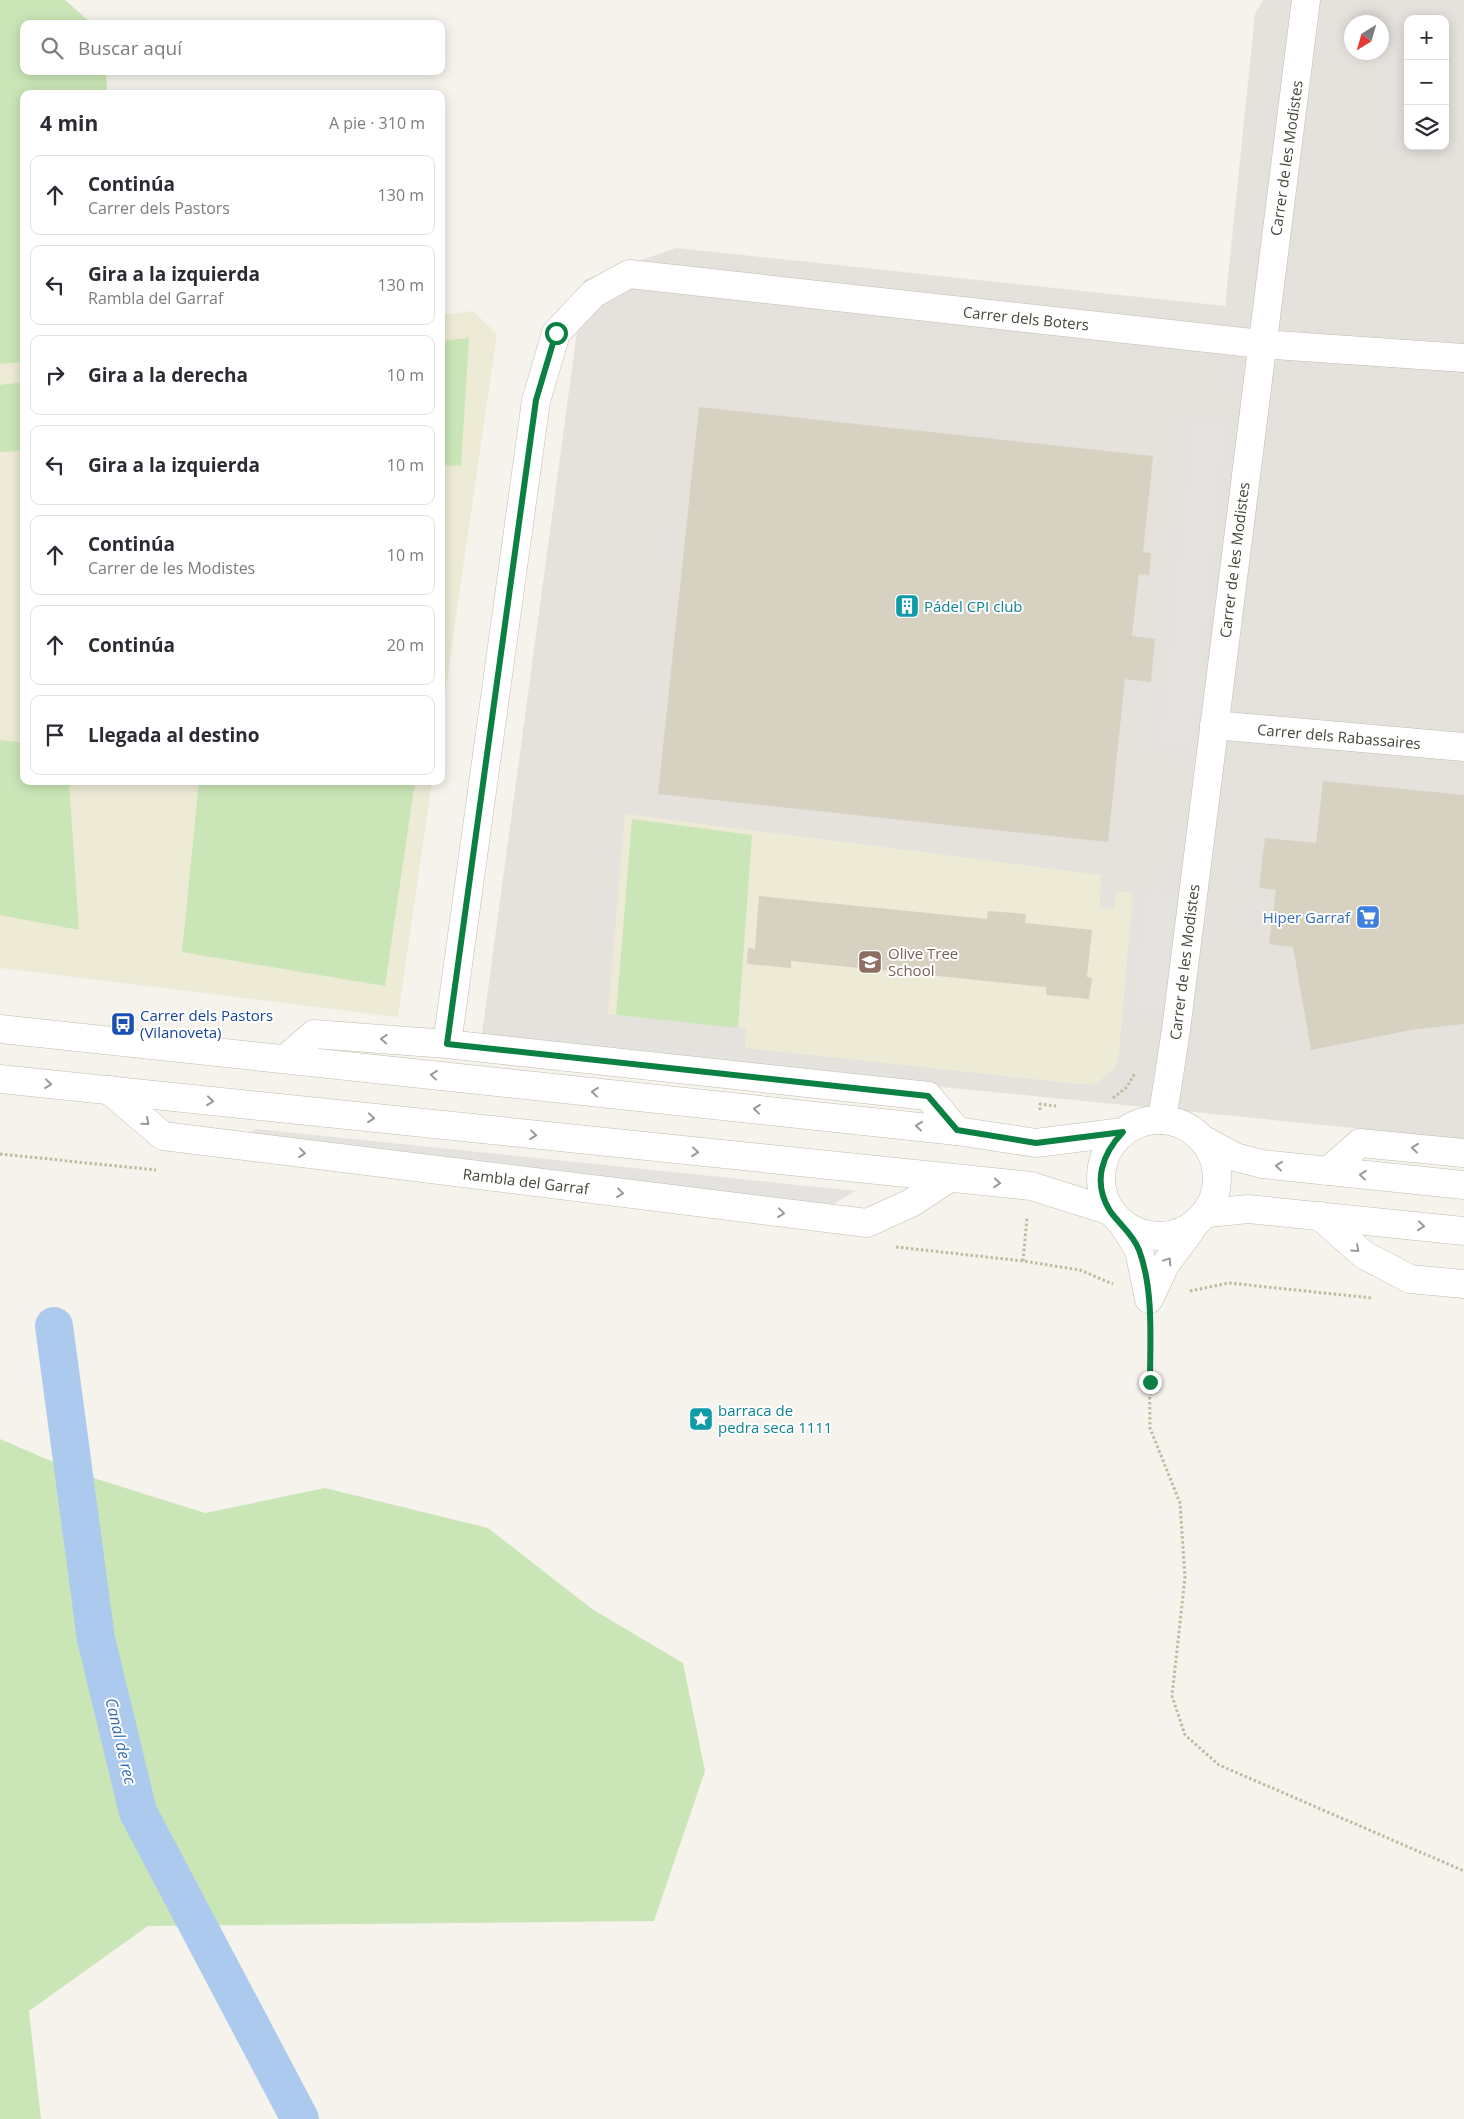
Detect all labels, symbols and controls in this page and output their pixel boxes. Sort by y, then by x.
north arrow [1344,15,1389,60]
map controls [1404,15,1449,150]
button: + [1404,15,1449,60]
search box [20,20,445,75]
icon: search [38,34,66,62]
text: Buscar aquí [78,35,182,61]
button: − [1404,60,1449,105]
street label: Carrer de les Modistes [1265,79,1307,237]
button: layers [1404,105,1449,150]
text: 4 min [40,109,98,137]
text: A pie · 310 m [329,112,425,134]
text: Continúa [88,171,175,197]
icon: ahead [41,181,69,209]
text: 130 m [378,184,424,206]
text: Carrer dels Pastors [88,197,230,219]
text: Gira a la izquierda [88,261,260,287]
icon: left [41,271,69,299]
text: 130 m [378,274,424,296]
text: Rambla del Garraf [88,287,223,309]
street label: Carrer dels Boters [962,301,1090,335]
route start [545,322,568,345]
icon: right [41,361,69,389]
text: Gira a la derecha [88,362,248,388]
text: 10 m [387,364,424,386]
icon: left [41,451,69,479]
text: Gira a la izquierda [88,452,260,478]
text: 10 m [387,454,424,476]
street label: Carrer de les Modistes [1215,481,1253,639]
text: Continúa [88,531,175,557]
icon: ahead [41,541,69,569]
text: 10 m [387,544,424,566]
text: Carrer de les Modistes [88,557,255,579]
building icon: Pádel CPI club [894,593,920,619]
place label: Pádel CPI club [924,596,1023,616]
icon: ahead [41,631,69,659]
text: Continúa [88,632,175,658]
text: 20 m [387,634,424,656]
street label: Carrer dels Rabassaires [1256,719,1422,753]
icon: arrive [41,721,69,749]
text: Llegada al destino [88,722,260,748]
street label: Carrer de les Modistes [1165,883,1203,1041]
supermarket icon: Hiper Garraf [1355,904,1381,930]
place label: Hiper Garraf [1263,907,1351,927]
place label: Olive Tree School [888,943,958,980]
school or university icon: Olive Tree School [857,949,883,975]
place label: Carrer dels Pastors (Vilanoveta) [140,1005,273,1042]
bus stop icon: Carrer dels Pastors (Vilanoveta) [110,1011,136,1037]
one-way arrow [380,1034,388,1045]
one-way arrow [429,1070,437,1081]
one-way arrow [45,1078,53,1089]
one-way arrow [591,1087,599,1098]
one-way arrow [206,1095,214,1106]
one-way arrow [753,1104,761,1115]
one-way arrow [368,1112,376,1123]
one-way arrow [140,1116,149,1125]
one-way arrow [914,1121,922,1132]
one-way arrow [529,1129,537,1140]
one-way arrow [1411,1143,1419,1154]
one-way arrow [691,1146,699,1157]
one-way arrow [299,1147,307,1158]
one-way arrow [1275,1161,1283,1172]
street label: Rambla del Garraf [462,1163,591,1199]
one-way arrow [1359,1170,1367,1181]
one-way arrow [993,1177,1001,1188]
one-way arrow [616,1187,624,1198]
one-way arrow [777,1207,786,1217]
one-way arrow [1417,1220,1425,1231]
one-way arrow [1351,1243,1360,1252]
one-way arrow [1162,1257,1171,1267]
route end [1139,1371,1162,1394]
place label: barraca de pedra seca 1111 [718,1400,832,1437]
place icon: barraca de pedra seca 1111 [688,1406,714,1432]
water label: Canal de rec [100,1696,142,1787]

